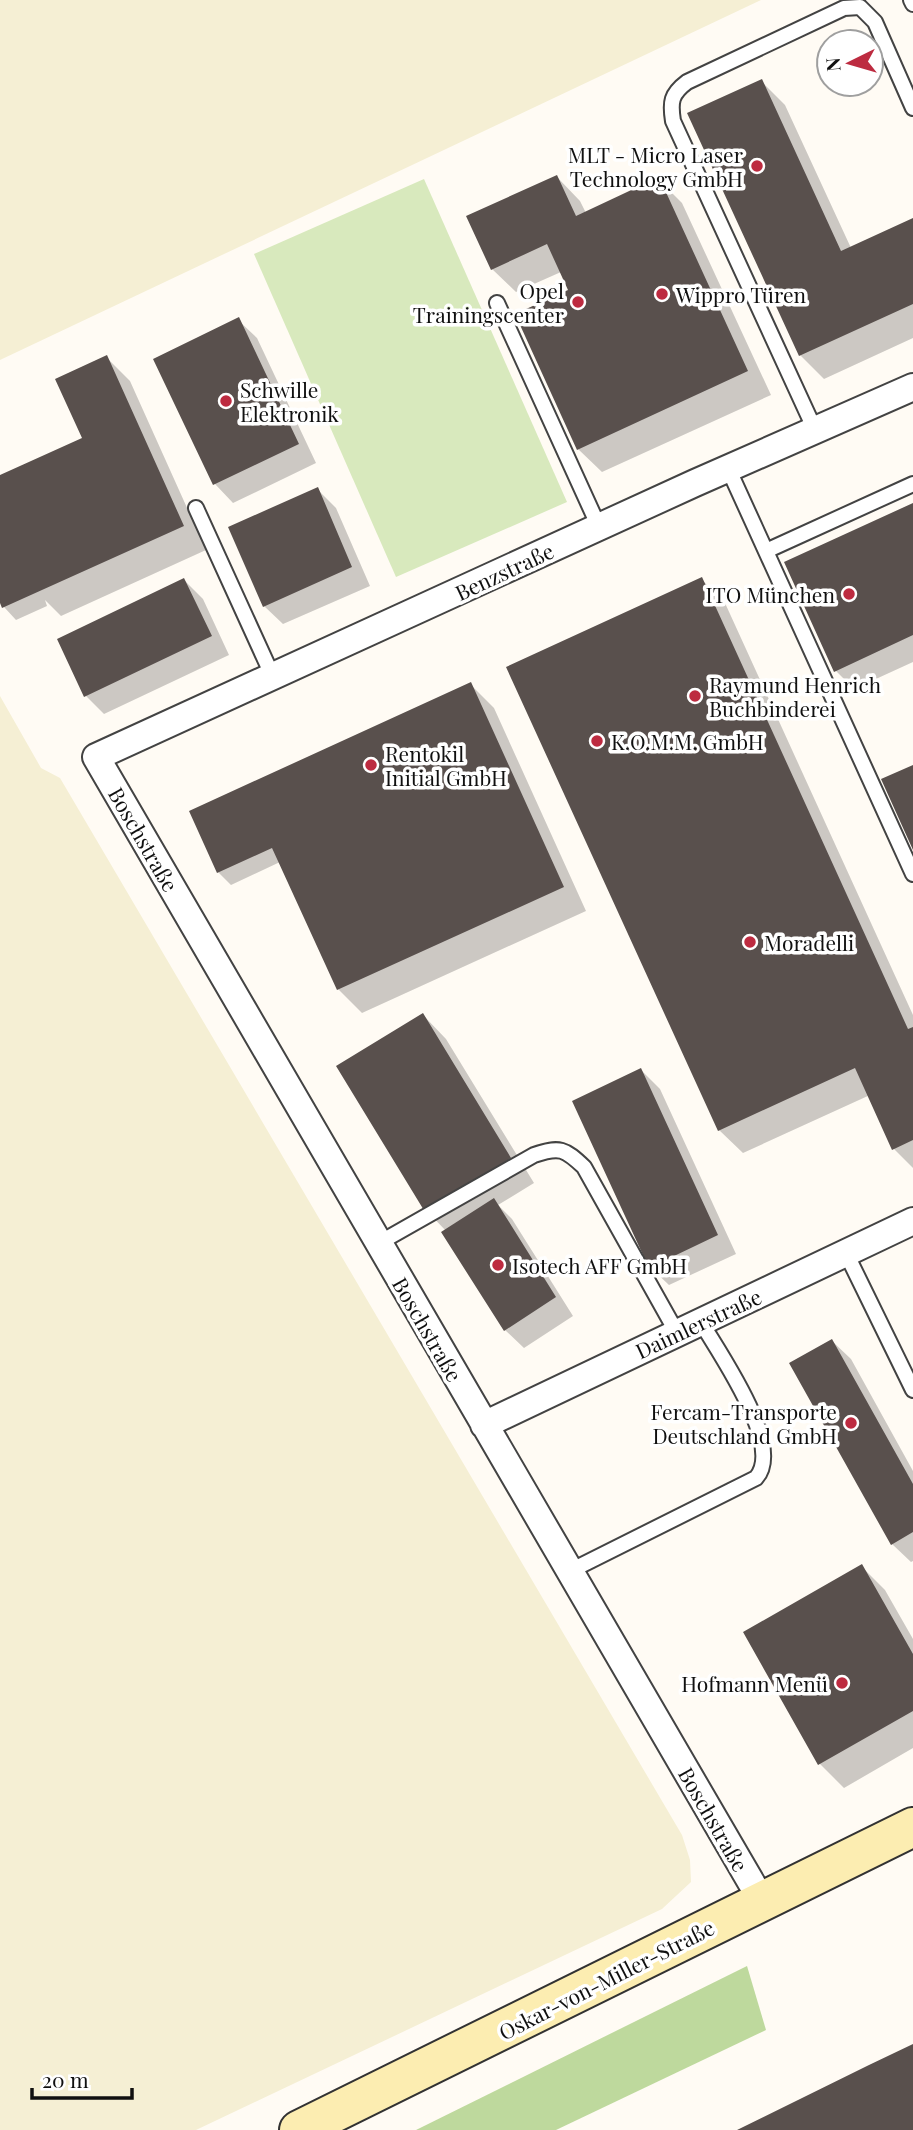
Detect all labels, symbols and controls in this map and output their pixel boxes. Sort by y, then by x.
north arrow [815,28,885,98]
text: N [818,56,846,73]
place label: MLT - Micro Laser Technology GmbH [568,140,744,192]
marker: MLT - Micro Laser Technology GmbH [749,158,765,174]
place label: Opel Trainingscenter [413,276,565,328]
place label: Wippro Türen [675,280,807,308]
marker: Wippro Türen [654,286,670,302]
marker: Opel Trainingscenter [570,294,586,310]
place label: Schwille Elektronik [240,375,339,427]
marker: Schwille Elektronik [218,393,234,409]
street label: Benzstraße [450,536,558,606]
place label: ITO München [706,580,835,608]
marker: ITO München [841,586,857,602]
place label: Raymund Henrich Buchbinderei [709,670,882,722]
marker: Raymund Henrich Buchbinderei [687,688,703,704]
place label: K.O.M.M. GmbH [611,727,764,755]
marker: K.O.M.M. GmbH [589,733,605,749]
place label: Rentokil Initial GmbH [385,739,507,791]
marker: Rentokil Initial GmbH [363,757,379,773]
street label: Boschstraße [103,782,185,896]
place label: Moradelli [764,928,854,956]
marker: Moradelli [742,934,758,950]
place label: Isotech AFF GmbH [512,1251,687,1279]
marker: Isotech AFF GmbH [490,1257,506,1273]
street label: Boschstraße [387,1272,469,1386]
street label: Daimlerstraße [631,1282,765,1364]
place label: Fercam-Transporte Deutschland GmbH [651,1397,837,1449]
marker: Fercam-Transporte Deutschland GmbH [843,1415,859,1431]
place label: Hofmann Menü [681,1669,828,1697]
marker: Hofmann Menü [834,1675,850,1691]
street label: Boschstraße [673,1762,755,1876]
street label: Oskar-von-Miller-Straße [494,1913,718,2045]
scale bar [32,2056,131,2100]
text: 20 m [42,2065,89,2093]

